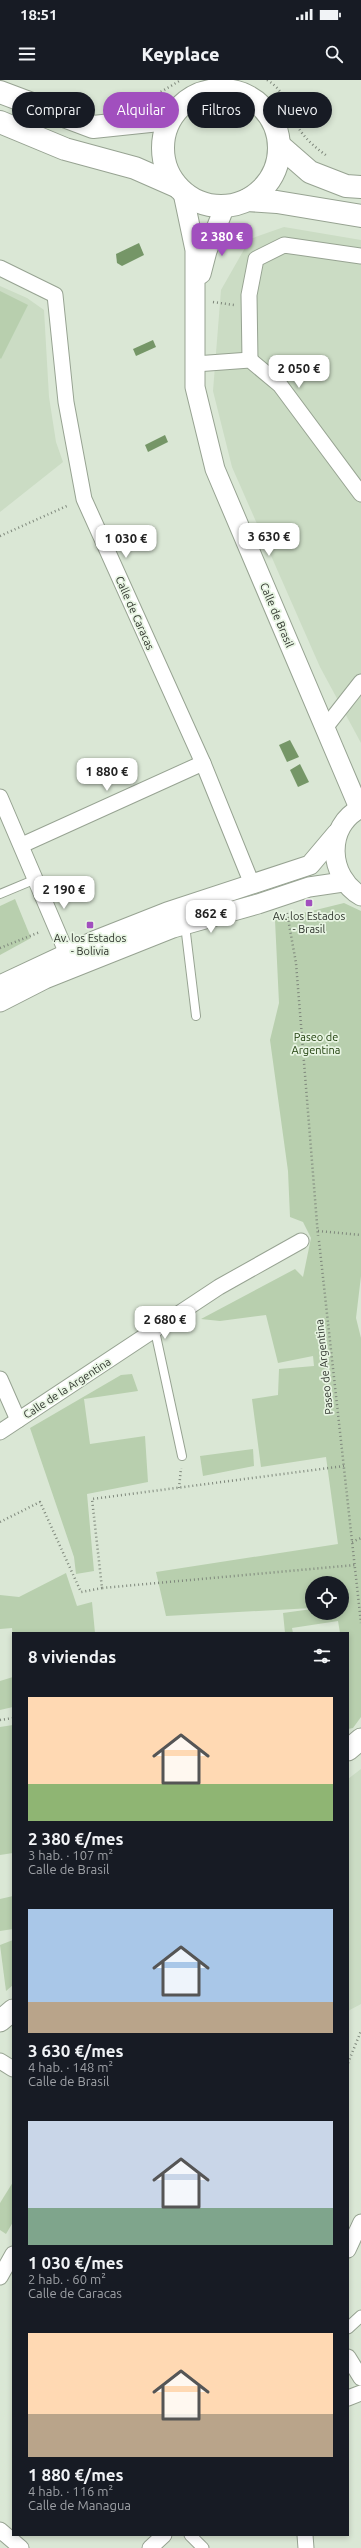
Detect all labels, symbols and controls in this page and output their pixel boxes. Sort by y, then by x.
text: 18:51 [20,6,58,23]
icon: menu [16,43,38,65]
icon: search [323,43,345,65]
text: Keyplace [142,44,219,64]
chip: Comprar [12,92,95,128]
chip: Alquilar [103,92,179,128]
chip: Filtros [187,92,255,128]
chip: Nuevo [263,92,332,128]
pin: 2 380 € [185,223,259,257]
text: 2 380 € [201,229,243,243]
pin: 2 050 € [262,355,336,389]
text: 2 050 € [278,361,320,375]
pin: 3 630 € [232,523,306,557]
pin: 1 030 € [89,525,163,559]
text: 3 630 € [248,529,290,543]
text: 1 030 € [105,531,147,545]
street label: Calle de Caracas [113,574,157,652]
street label: Calle de Brasil [258,581,296,649]
pin: 1 880 € [70,758,144,792]
text: 1 880 € [86,764,128,778]
pin: 2 190 € [27,876,101,910]
text: 2 190 € [43,882,85,896]
marker: Av. los Estados - Brasil [304,898,314,908]
pin: 862 € [183,900,239,934]
text: 862 € [195,906,227,920]
place label: Av. los Estados - Brasil [273,910,345,935]
marker: Av. los Estados - Bolivia [85,920,95,930]
place label: Av. los Estados - Bolivia [54,932,126,957]
park label: Paseo de Argentina [292,1031,340,1056]
pin: 2 680 € [128,1306,202,1340]
text: 2 680 € [144,1312,186,1326]
street label: Paseo de Argentina [313,1319,335,1415]
street label: Calle de la Argentina [21,1355,113,1421]
map controls [305,1576,349,1620]
button: locate [305,1576,349,1620]
icon: filters [311,1645,333,1667]
text: 8 viviendas [28,1647,116,1666]
icon: home [145,1723,217,1795]
text: 2 380 €/mes [28,1829,124,1848]
text: 3 hab. · 107 m² [28,1848,113,1862]
text: Calle de Brasil [28,1862,109,1876]
icon: home [145,1935,217,2007]
text: 3 630 €/mes [28,2041,124,2060]
text: 4 hab. · 148 m² [28,2060,113,2074]
text: Calle de Brasil [28,2074,109,2088]
icon: home [145,2147,217,2219]
text: 1 030 €/mes [28,2253,124,2272]
text: 2 hab. · 60 m² [28,2272,106,2286]
text: Calle de Caracas [28,2286,122,2300]
icon: home [145,2359,217,2431]
text: 1 880 €/mes [28,2465,124,2484]
text: 4 hab. · 116 m² [28,2484,113,2498]
text: Calle de Managua [28,2498,131,2512]

